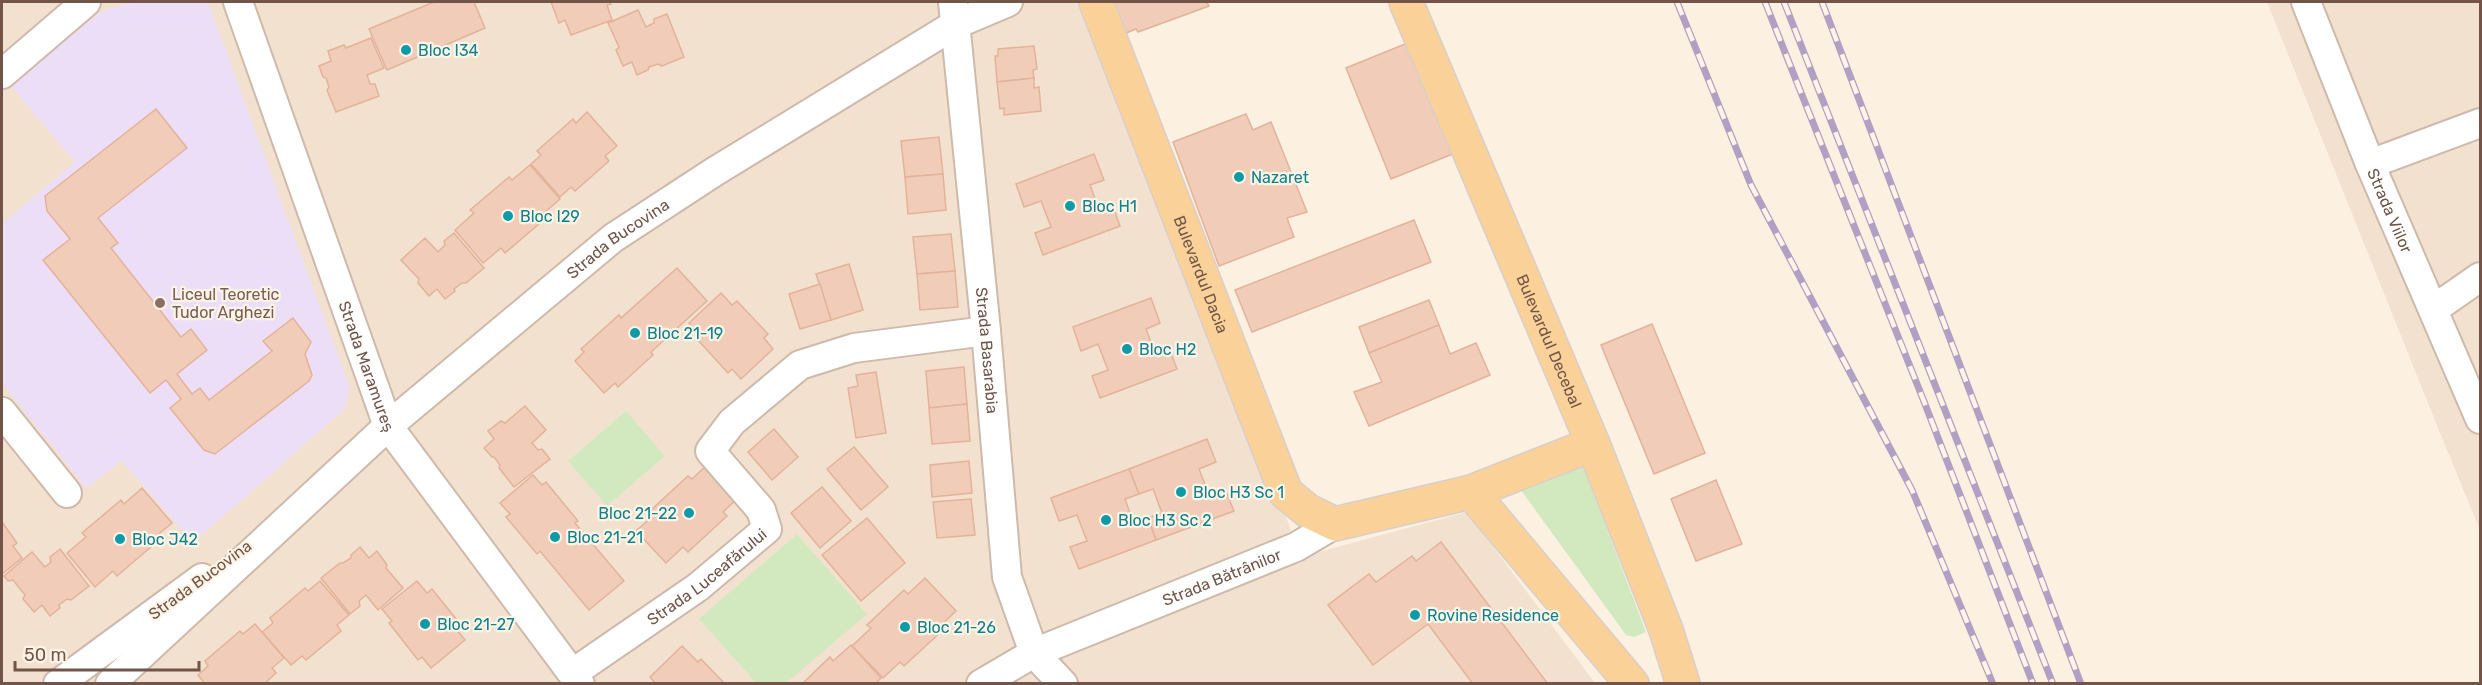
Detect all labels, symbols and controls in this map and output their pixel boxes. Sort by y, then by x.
place label: Bloc I34 [418,41,478,60]
marker: Bloc I34 [399,43,413,57]
street label: Strada Viilor [2364,165,2417,256]
place label: Nazaret [1251,168,1309,187]
marker: Nazaret [1232,170,1246,184]
street label: Strada Bucovina [563,195,672,282]
place label: Bloc H1 [1082,197,1137,216]
marker: Bloc H1 [1063,199,1077,213]
place label: Bloc I29 [520,207,580,226]
marker: Bloc I29 [501,209,515,223]
street label: Bulevardul Dacia [1170,213,1233,336]
street label: Bulevardul Decebal [1513,271,1586,411]
place label: Liceul Teoretic Tudor Arghezi [172,285,280,322]
street label: Strada Basarabia [972,286,1003,414]
marker: Liceul Teoretic Tudor Arghezi [153,296,167,310]
street label: Strada Maramureș [335,298,398,435]
place label: Bloc 21-19 [647,324,723,343]
marker: Bloc 21-19 [628,326,642,340]
place label: Bloc H2 [1139,340,1196,359]
marker: Bloc H2 [1120,342,1134,356]
place label: Bloc H3 Sc 1 [1193,483,1284,502]
marker: Bloc H3 Sc 1 [1174,485,1188,499]
place label: Bloc 21-22 [598,504,677,523]
marker: Bloc 21-22 [682,506,696,520]
place label: Bloc H3 Sc 2 [1118,511,1212,530]
marker: Bloc H3 Sc 2 [1099,513,1113,527]
street label: Strada Luceafărului [643,524,770,629]
place label: Bloc 21-21 [567,528,643,547]
place label: Bloc J42 [132,530,198,549]
marker: Bloc 21-21 [548,530,562,544]
marker: Bloc J42 [113,532,127,546]
street label: Strada Bucovina [145,536,255,624]
street label: Strada Bătrânilor [1160,544,1284,610]
place label: Rovine Residence [1427,606,1559,625]
marker: Rovine Residence [1408,608,1422,622]
place label: Bloc 21-27 [437,615,514,634]
marker: Bloc 21-27 [418,617,432,631]
place label: Bloc 21-26 [917,618,996,637]
marker: Bloc 21-26 [898,620,912,634]
scale bar [15,634,200,672]
text: 50 m [24,644,67,666]

